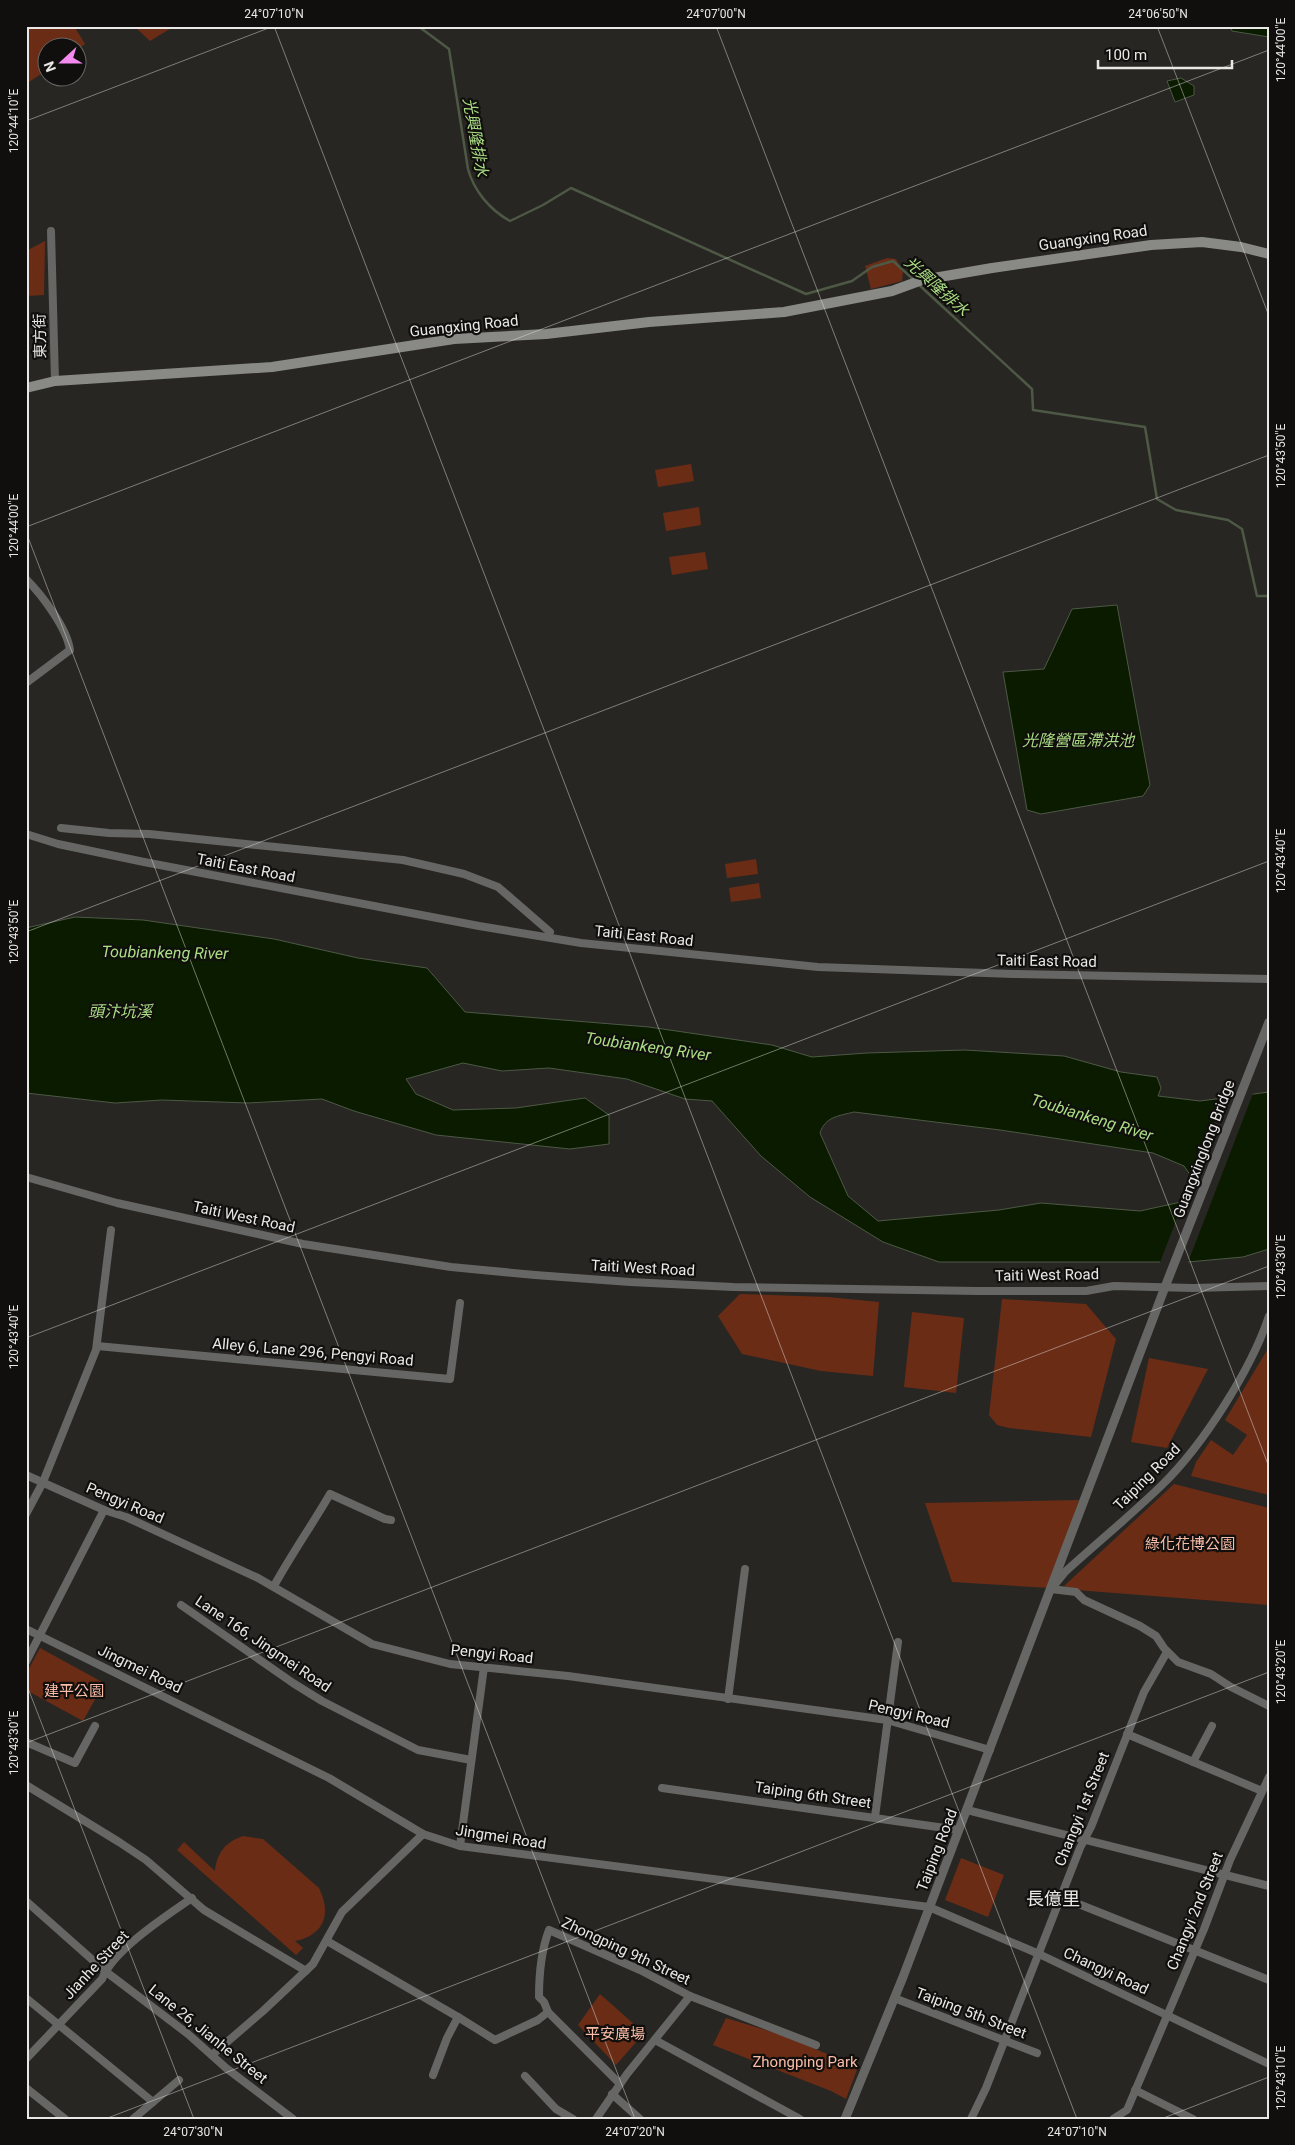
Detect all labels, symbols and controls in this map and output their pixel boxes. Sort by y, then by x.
text: 24°07'10"N [244,7,304,21]
text: 24°07'00"N [686,7,746,21]
text: 24°06'50"N [1128,7,1188,21]
text: 120°44'00"E [1274,18,1288,82]
north arrow [38,38,88,88]
scale bar [1098,38,1231,70]
text: 100 m [1105,46,1147,64]
text: N [41,59,59,74]
text: 120°44'10"E [7,89,21,153]
water label: 光興隆排水 [459,96,492,179]
street label: Guangxing Road [1038,221,1148,255]
water label: 光興隆排水 [901,253,973,321]
street label: Guangxing Road [409,311,519,341]
street label: 東方街 [31,313,49,359]
text: 120°43'50"E [1274,424,1288,488]
text: 120°44'00"E [7,494,21,558]
water label: 光隆營區滯洪池 [1022,731,1136,750]
text: 120°43'40"E [1274,829,1288,893]
street label: Taiti East Road [195,850,297,886]
text: 120°43'50"E [7,900,21,964]
street label: Taiti East Road [593,922,695,950]
water label: Toubiankeng River [101,942,229,963]
street label: Taiti East Road [997,951,1097,971]
water label: 頭汴坑溪 [88,1002,154,1021]
water label: Toubiankeng River [584,1028,713,1065]
street label: Guangxinglong Bridge [1169,1077,1239,1221]
water label: Toubiankeng River [1028,1090,1156,1145]
street label: Taiti West Road [191,1197,297,1237]
text: 120°43'30"E [1274,1235,1288,1299]
street label: Taiti West Road [591,1256,695,1280]
street label: Taiti West Road [995,1265,1099,1285]
text: 120°43'40"E [7,1305,21,1369]
street label: Alley 6, Lane 296, Pengyi Road [212,1334,414,1370]
street label: Taiping Road [1110,1440,1184,1514]
street label: Pengyi Road [83,1479,167,1527]
park label: 綠化花博公園 [1145,1535,1235,1553]
street label: Lane 166, Jingmei Road [192,1592,334,1696]
text: 120°43'20"E [1274,1640,1288,1704]
street label: Jingmei Road [95,1641,185,1697]
street label: Pengyi Road [450,1641,534,1667]
park label: 建平公園 [44,1682,104,1700]
street label: Pengyi Road [867,1696,951,1732]
text: 120°43'30"E [7,1711,21,1775]
street label: Changyi 1st Street [1051,1749,1113,1869]
street label: Taiping 6th Street [754,1778,872,1812]
street label: Taiping Road [913,1806,961,1894]
street label: Jingmei Road [454,1821,548,1853]
street label: Changyi 2nd Street [1163,1849,1227,1973]
district label: 長億里 [1026,1888,1080,1909]
street label: Zhongping 9th Street [559,1913,693,1989]
street label: Jianhe Street [59,1927,133,2003]
street label: Changyi Road [1061,1943,1151,1999]
street label: Lane 26, Jianhe Street [145,1981,271,2087]
street label: Taiping 5th Street [913,1984,1029,2042]
park label: 平安廣場 [585,2025,645,2043]
text: 120°43'10"E [1274,2046,1288,2110]
park label: Zhongping Park [752,2053,858,2071]
text: 24°07'30"N [163,2125,223,2139]
text: 24°07'20"N [605,2125,665,2139]
text: 24°07'10"N [1047,2125,1107,2139]

